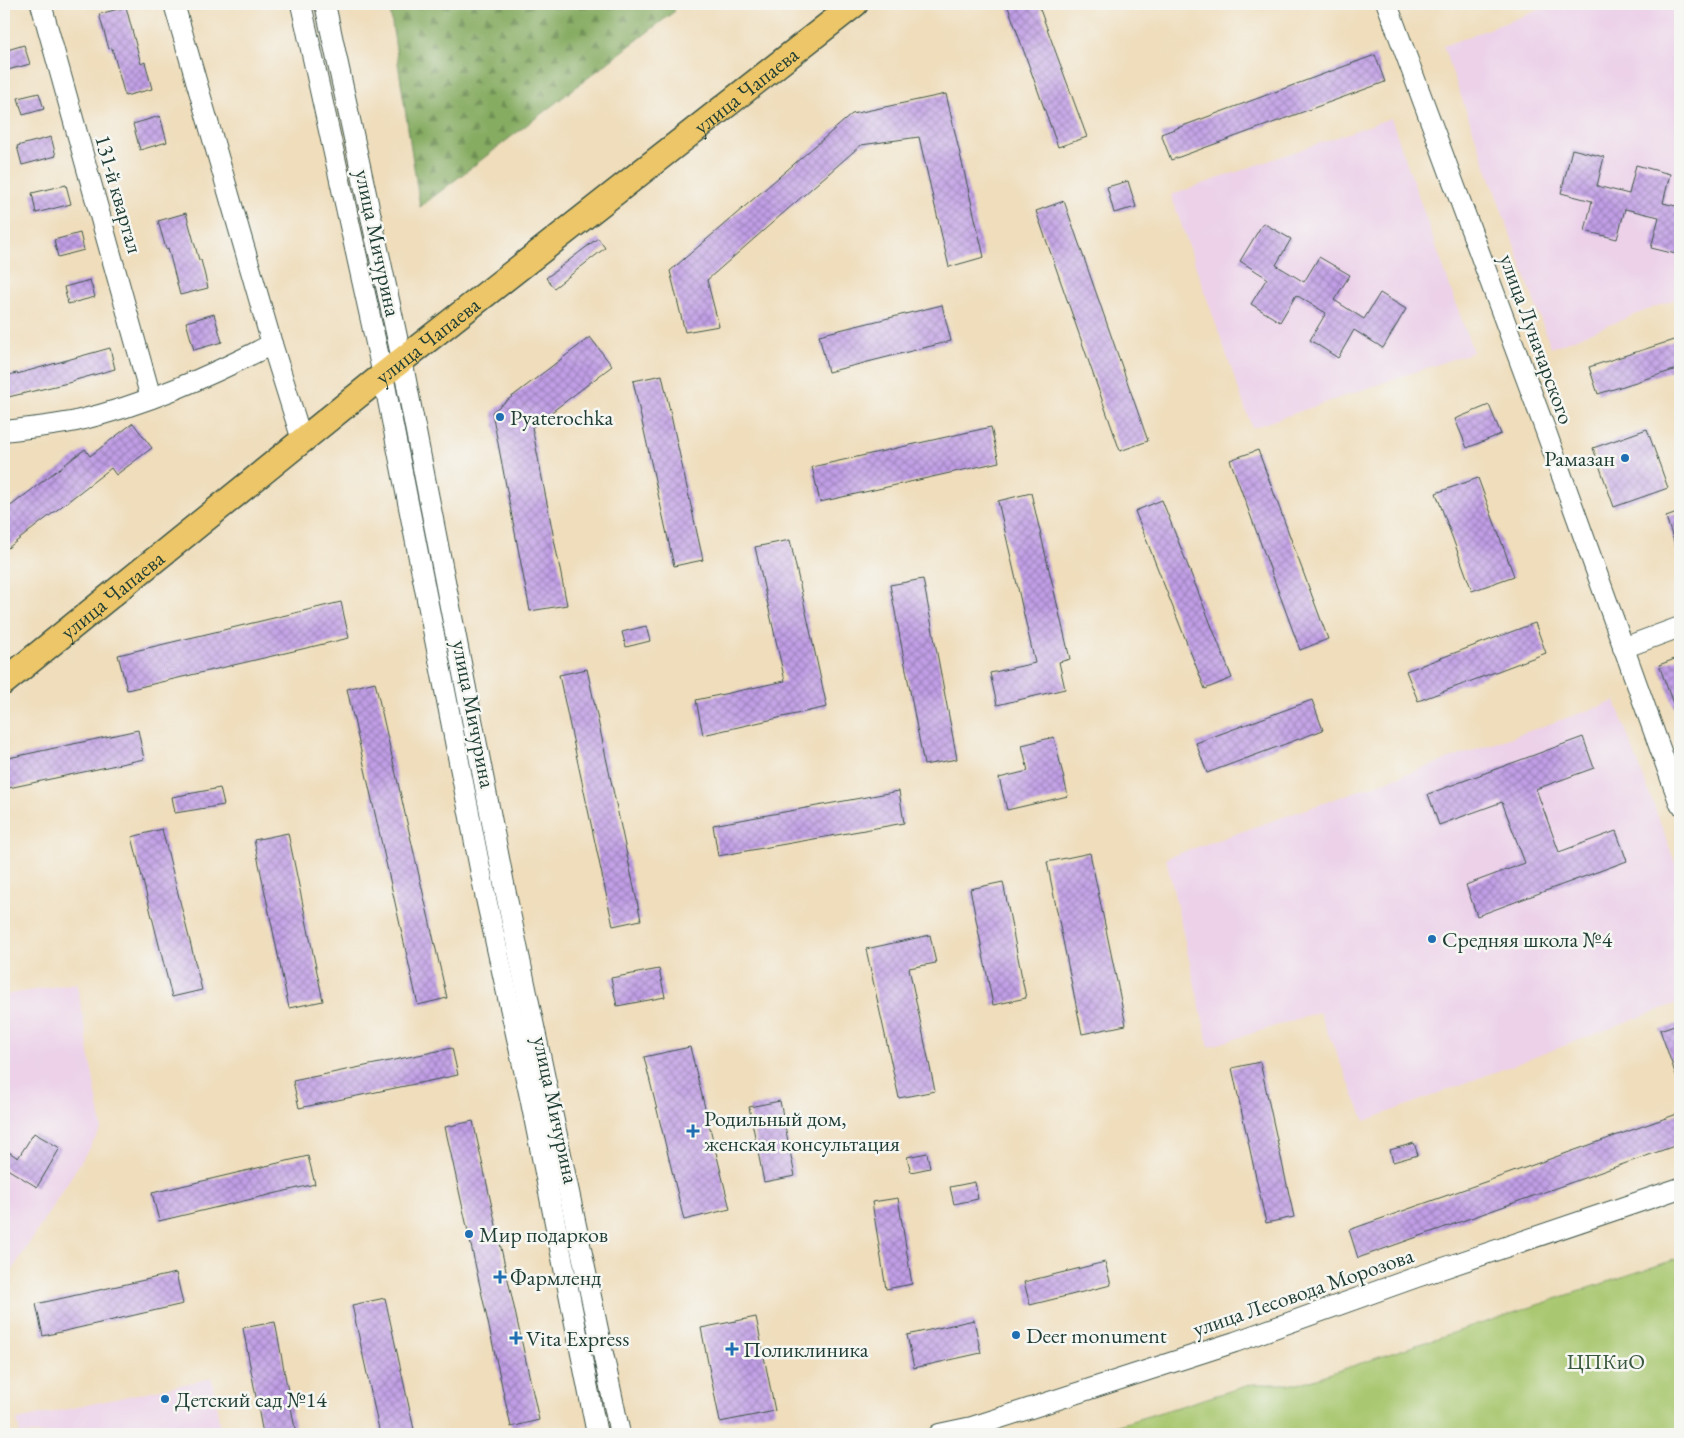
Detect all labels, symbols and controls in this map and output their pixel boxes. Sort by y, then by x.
street label: улица Чапаева [687,39,804,140]
street label: 131-й квартал [88,131,150,257]
street label: улица Мичурина [348,167,408,320]
street label: улица Луначарского [1493,250,1581,428]
street label: улица Чапаева [369,290,486,391]
place label: Pyaterochka [510,403,614,432]
marker: Pyaterochka [494,411,506,423]
place label: Рамазан [1544,444,1615,473]
marker: Рамазан [1619,452,1631,464]
street label: улица Чапаева [54,543,170,645]
street label: улица Мичурина [445,638,503,791]
place label: Средняя школа №4 [1442,925,1613,954]
marker: Средняя школа №4 [1426,933,1438,945]
street label: улица Мичурина [526,1034,586,1187]
place label: Родильный дом, женская консультация [704,1104,900,1158]
marker: Родильный дом, женская консультация [686,1124,700,1138]
place label: Мир подарков [479,1220,608,1249]
marker: Мир подарков [463,1228,475,1240]
street label: улица Лесовода Морозова [1189,1241,1417,1343]
place label: Фармленд [510,1263,601,1292]
marker: Фармленд [494,1271,506,1283]
place label: Deer monument [1026,1321,1167,1350]
place label: Vita Express [526,1324,629,1353]
marker: Deer monument [1010,1329,1022,1341]
marker: Vita Express [510,1332,522,1344]
place label: Поликлиника [743,1335,869,1364]
marker: Поликлиника [725,1342,739,1356]
park label: ЦПКиО [1567,1347,1645,1376]
place label: Детский сад №14 [175,1385,327,1414]
marker: Детский сад №14 [159,1393,171,1405]

